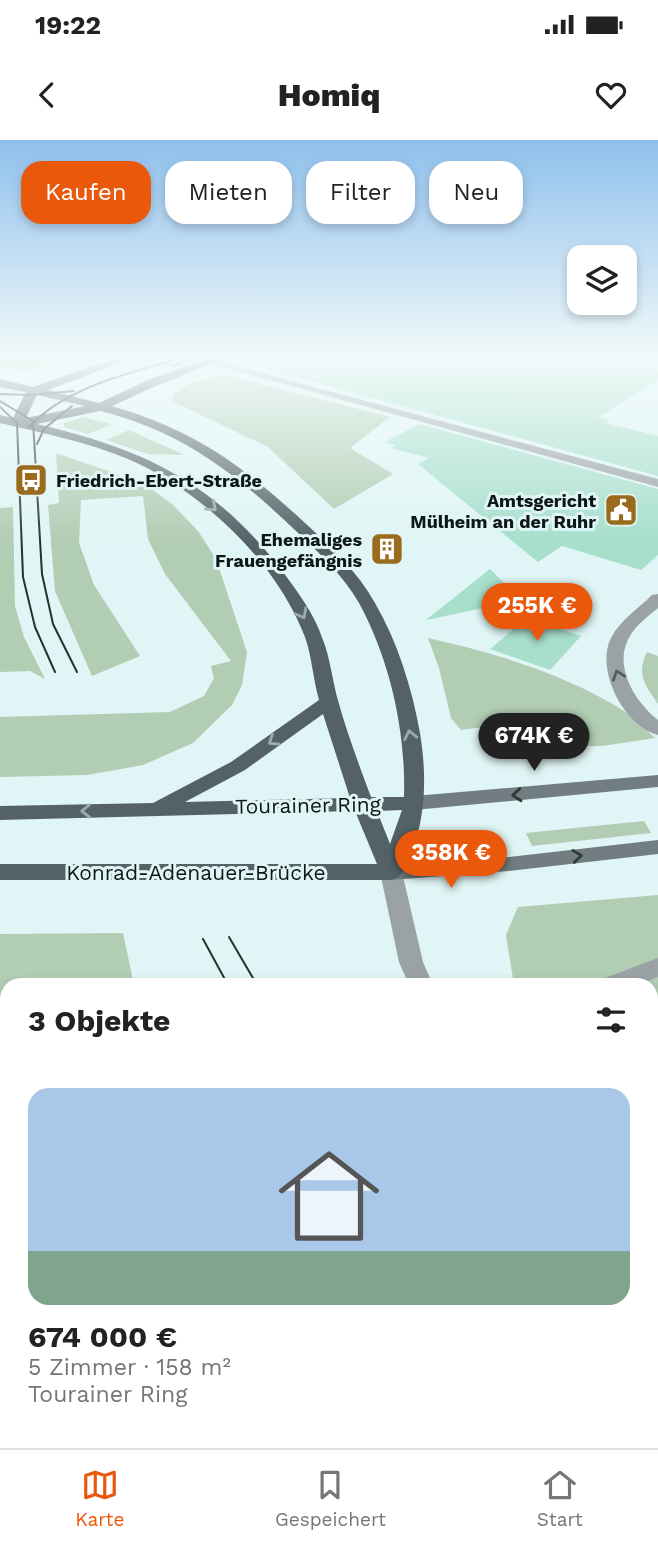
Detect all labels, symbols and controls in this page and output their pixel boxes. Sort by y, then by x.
text: 19:22 [35,10,101,40]
icon: back [28,76,66,114]
text: Homiq [278,76,380,114]
icon: heart [592,76,630,114]
chip: Kaufen [21,161,151,224]
chip: Mieten [165,161,292,224]
chip: Filter [306,161,415,224]
chip: Neu [429,161,523,224]
map controls [567,245,637,315]
button: layers [567,245,637,315]
bus stop icon: Friedrich-Ebert-Straße [12,461,50,499]
place label: Friedrich-Ebert-Straße [56,470,262,491]
place label: Amtsgericht Mülheim an der Ruhr [410,490,596,532]
public building icon: Amtsgericht Mülheim an der Ruhr [602,491,640,529]
one-way arrow [204,499,217,511]
place label: Ehemaliges Frauengefängnis [215,529,362,571]
building icon: Ehemaliges Frauengefängnis [368,530,406,568]
pin: 255K € [480,584,594,643]
text: 255K € [497,592,577,619]
one-way arrow [294,607,307,619]
one-way arrow [612,669,627,681]
pin: 674K € [477,714,591,773]
text: 674K € [494,722,574,749]
one-way arrow [404,729,418,741]
one-way arrow [268,732,281,745]
one-way arrow [511,787,522,802]
street label: Tourainer Ring [235,791,382,819]
one-way arrow [80,803,91,818]
pin: 358K € [394,830,508,890]
text: 358K € [411,839,491,866]
one-way arrow [571,849,583,864]
street label: Konrad-Adenauer-Brücke [66,860,326,885]
icon: filters [592,1001,630,1039]
text: 3 Objekte [28,1003,170,1038]
icon: home [266,1133,392,1259]
text: 674 000 € [28,1319,177,1354]
text: 5 Zimmer · 158 m² [28,1354,231,1381]
text: Tourainer Ring [28,1381,188,1408]
tab: Karte [75,1466,124,1531]
tab: Gespeichert [275,1466,386,1531]
tab: Start [537,1466,583,1531]

